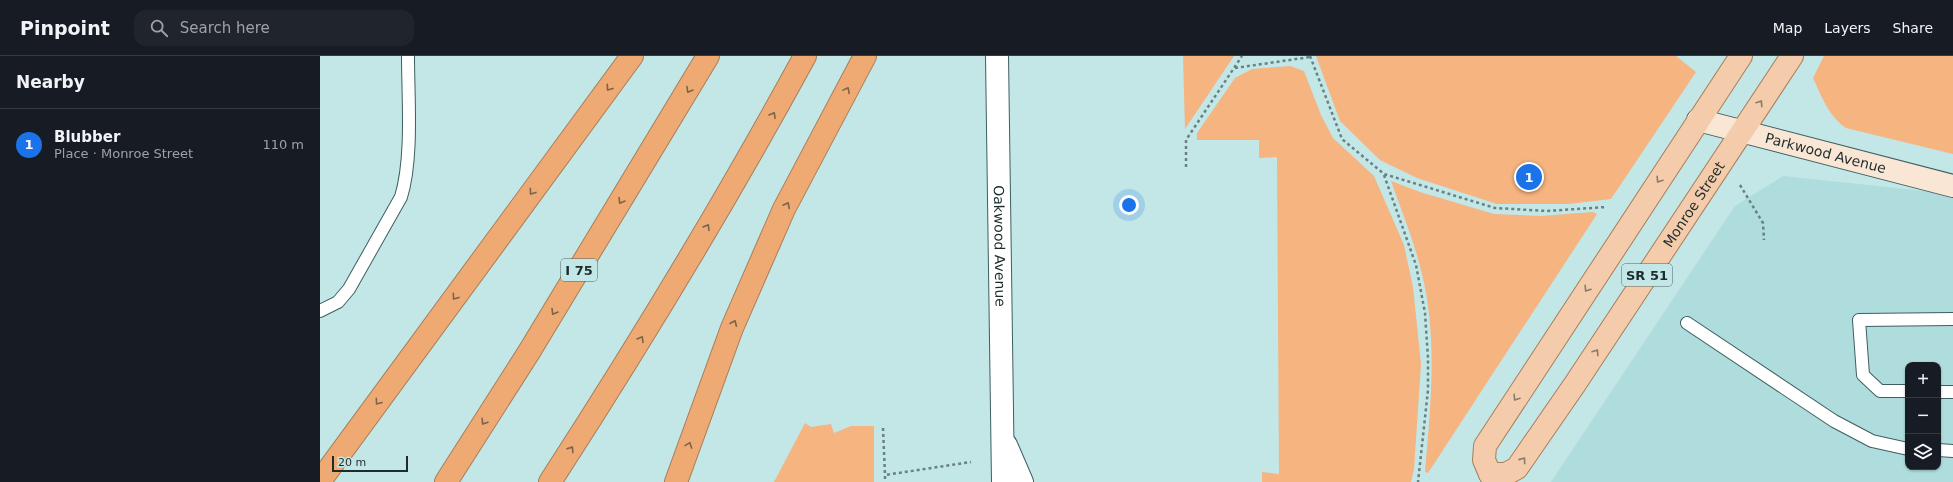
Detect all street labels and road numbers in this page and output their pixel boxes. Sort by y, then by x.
street label: Parkwood Avenue [1764,130,1888,176]
street label: Monroe Street [1660,158,1728,250]
street label: Oakwood Avenue [991,185,1009,307]
road number: I 75 [561,259,597,281]
road number: SR 51 [1622,264,1672,286]

